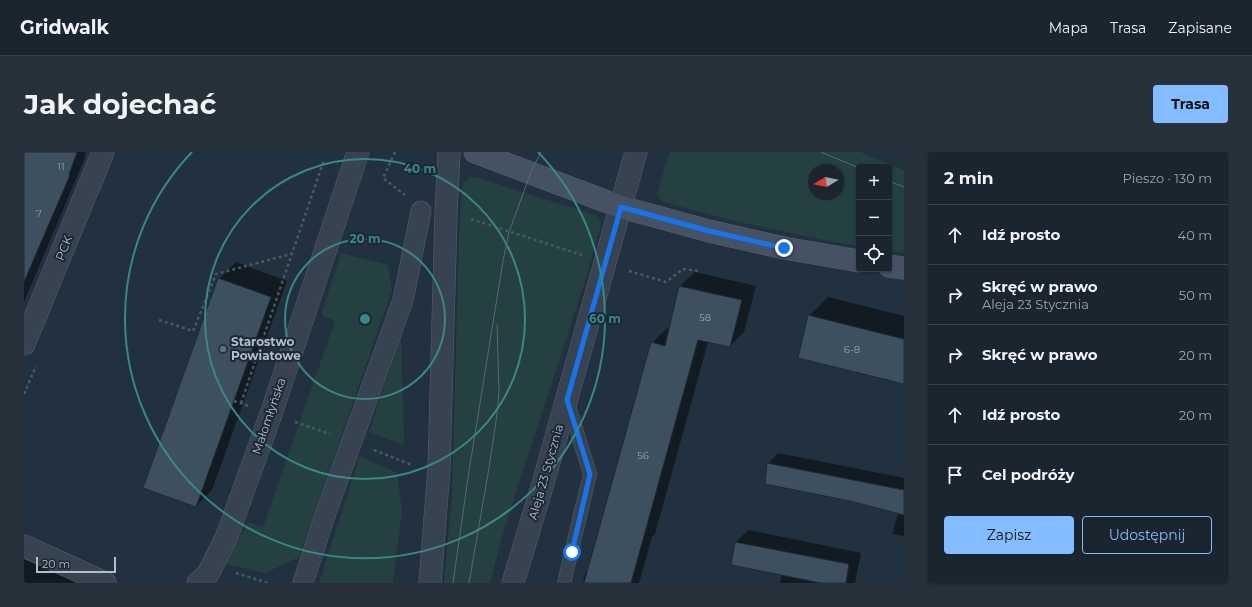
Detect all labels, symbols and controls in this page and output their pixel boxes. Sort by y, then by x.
text: Gridwalk [20,16,109,39]
text: Mapa [1049,19,1088,37]
text: Trasa [1110,19,1146,37]
text: Zapisane [1168,19,1232,37]
button: Trasa [1153,85,1228,123]
text: Jak dojechać [24,87,216,121]
house number: 11 [57,160,65,173]
text: 40 m [404,161,436,176]
north arrow [808,164,844,200]
map controls [856,164,892,272]
button: + [856,164,892,200]
text: 2 min [944,168,994,188]
text: Pieszo · 130 m [1122,170,1212,186]
button: − [856,200,892,236]
house number: 7 [36,207,42,220]
icon: ahead [944,224,966,246]
text: Idź prosto [982,225,1060,244]
text: 40 m [1178,227,1212,243]
text: 20 m [349,231,381,246]
street label: PCK [52,233,75,263]
button: locate [856,236,892,272]
route end [775,239,793,257]
text: Skręć w prawo [982,277,1098,296]
icon: right [944,284,966,306]
text: 50 m [1179,287,1212,303]
text: Aleja 23 Stycznia [982,296,1089,312]
text: 60 m [589,311,621,326]
house number: 58 [699,311,711,324]
centre of rings [358,312,372,326]
place label: Starostwo Powiatowe [231,334,301,363]
house number: 6-8 [844,343,860,356]
marker: Starostwo Powiatowe [218,344,228,354]
icon: right [944,344,966,366]
text: Skręć w prawo [982,345,1098,364]
text: 20 m [1179,347,1212,363]
street label: Małomłyńska [248,376,289,456]
icon: ahead [944,404,966,426]
text: Idź prosto [982,405,1060,424]
text: 20 m [1179,407,1212,423]
street label: Aleja 23 Stycznia [525,422,566,521]
house number: 56 [637,449,649,462]
icon: arrive [944,464,966,486]
text: Cel podróży [982,465,1074,484]
button: Zapisz [944,516,1074,554]
button: Udostępnij [1082,516,1212,554]
route start [563,543,581,561]
scale bar [36,555,116,574]
text: 20 m [42,557,70,571]

